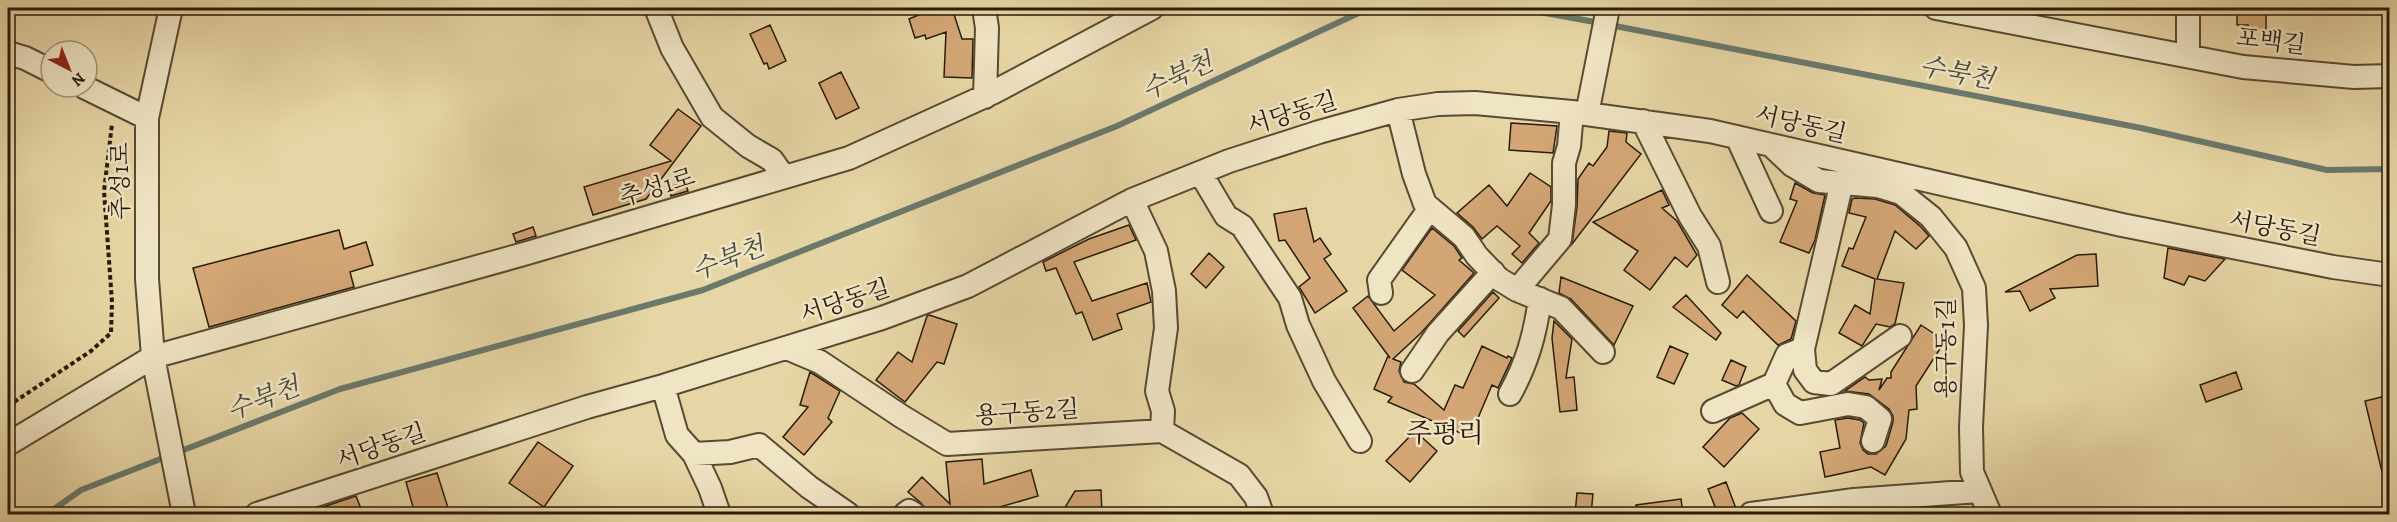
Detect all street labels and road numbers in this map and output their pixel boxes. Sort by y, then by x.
street label: 포백길 [2235,21,2307,61]
street label: 서당동길 [1243,84,1341,142]
street label: 서당동길 [1752,98,1850,150]
street label: 추성1로 [104,142,136,220]
street label: 추성1로 [615,160,699,214]
street label: 서당동길 [2226,203,2324,253]
street label: 서당동길 [796,271,894,331]
street label: 용구동1길 [1930,298,1962,398]
street label: 용구동2길 [974,392,1080,432]
street label: 서당동길 [332,416,430,476]

